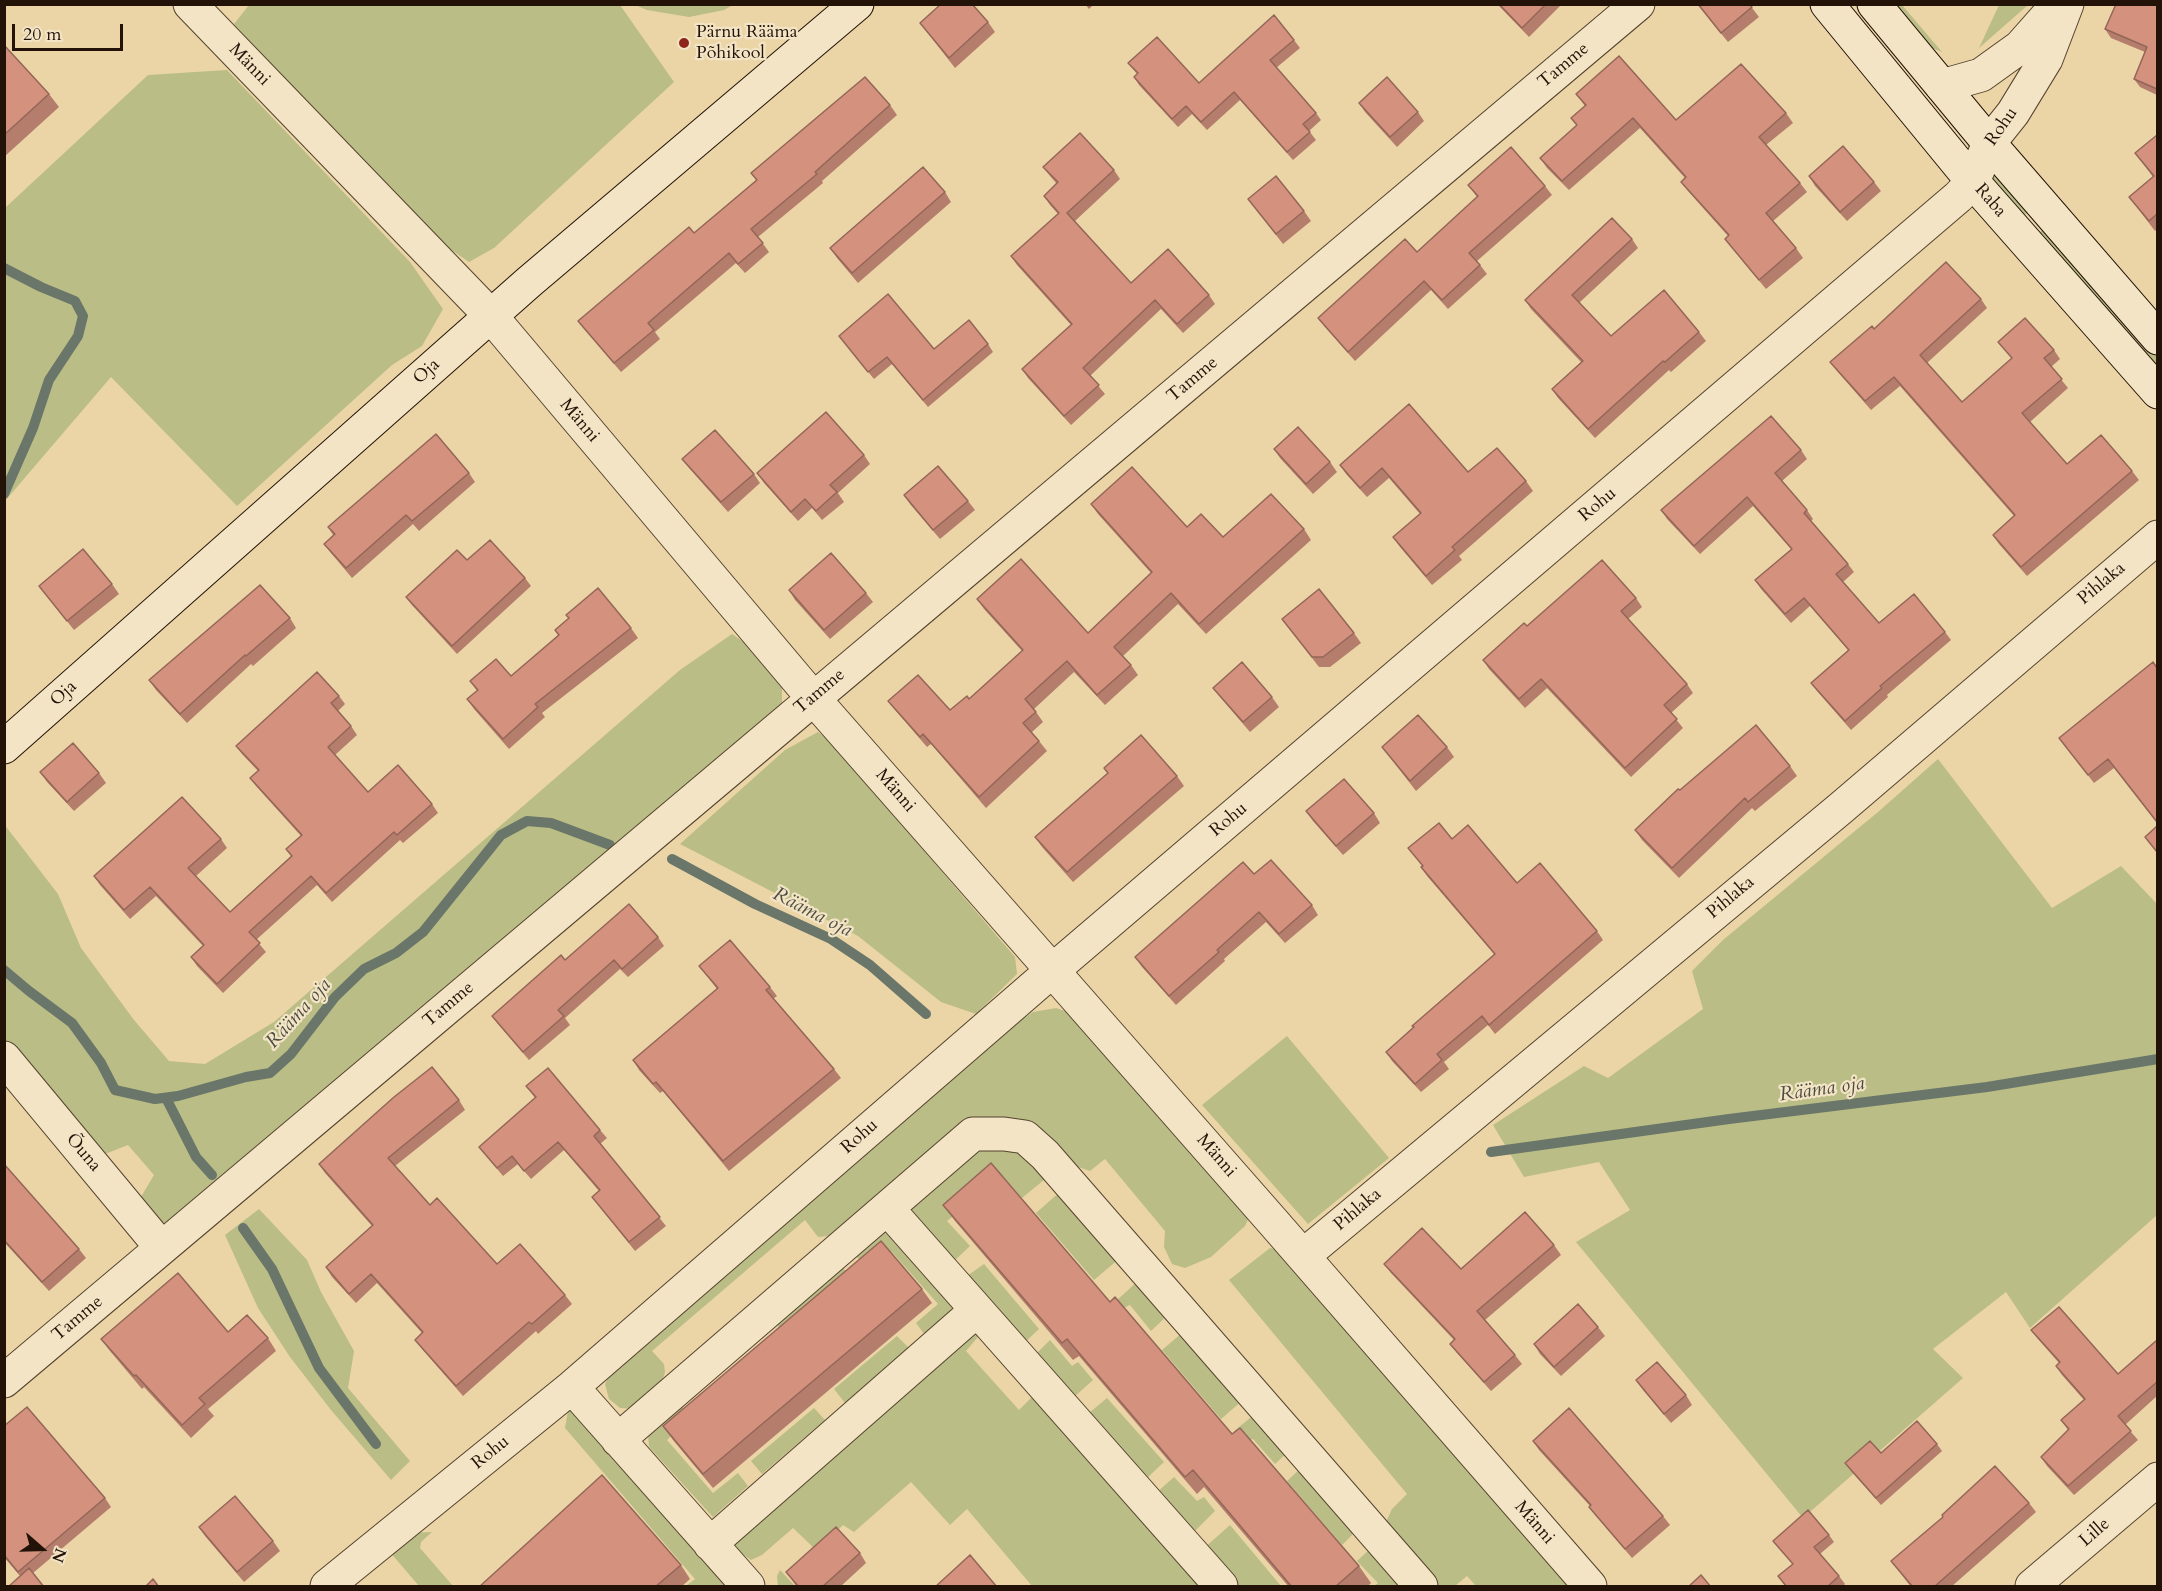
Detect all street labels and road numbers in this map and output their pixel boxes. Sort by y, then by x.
street label: Männi [224,39,274,91]
street label: Tamme [1534,39,1594,93]
street label: Rohu [1981,104,2023,150]
street label: Raba [1969,180,2011,222]
street label: Tamme [1163,353,1223,407]
street label: Oja [409,354,445,390]
street label: Männi [555,395,603,447]
street label: Rohu [1575,483,1621,527]
street label: Pihlaka [2074,558,2130,610]
street label: Tamme [790,665,850,719]
street label: Oja [46,676,82,712]
street label: Männi [870,765,920,817]
street label: Rohu [1206,798,1252,842]
street label: Pihlaka [1703,872,1759,924]
street label: Tamme [419,978,479,1032]
street label: Rohu [837,1115,883,1159]
street label: Õuna [61,1129,105,1177]
street label: Männi [1191,1130,1241,1182]
street label: Pihlaka [1330,1184,1386,1236]
street label: Tamme [48,1292,108,1346]
street label: Rohu [468,1431,514,1475]
street label: Männi [1509,1497,1559,1549]
street label: Lille [2075,1514,2115,1552]

